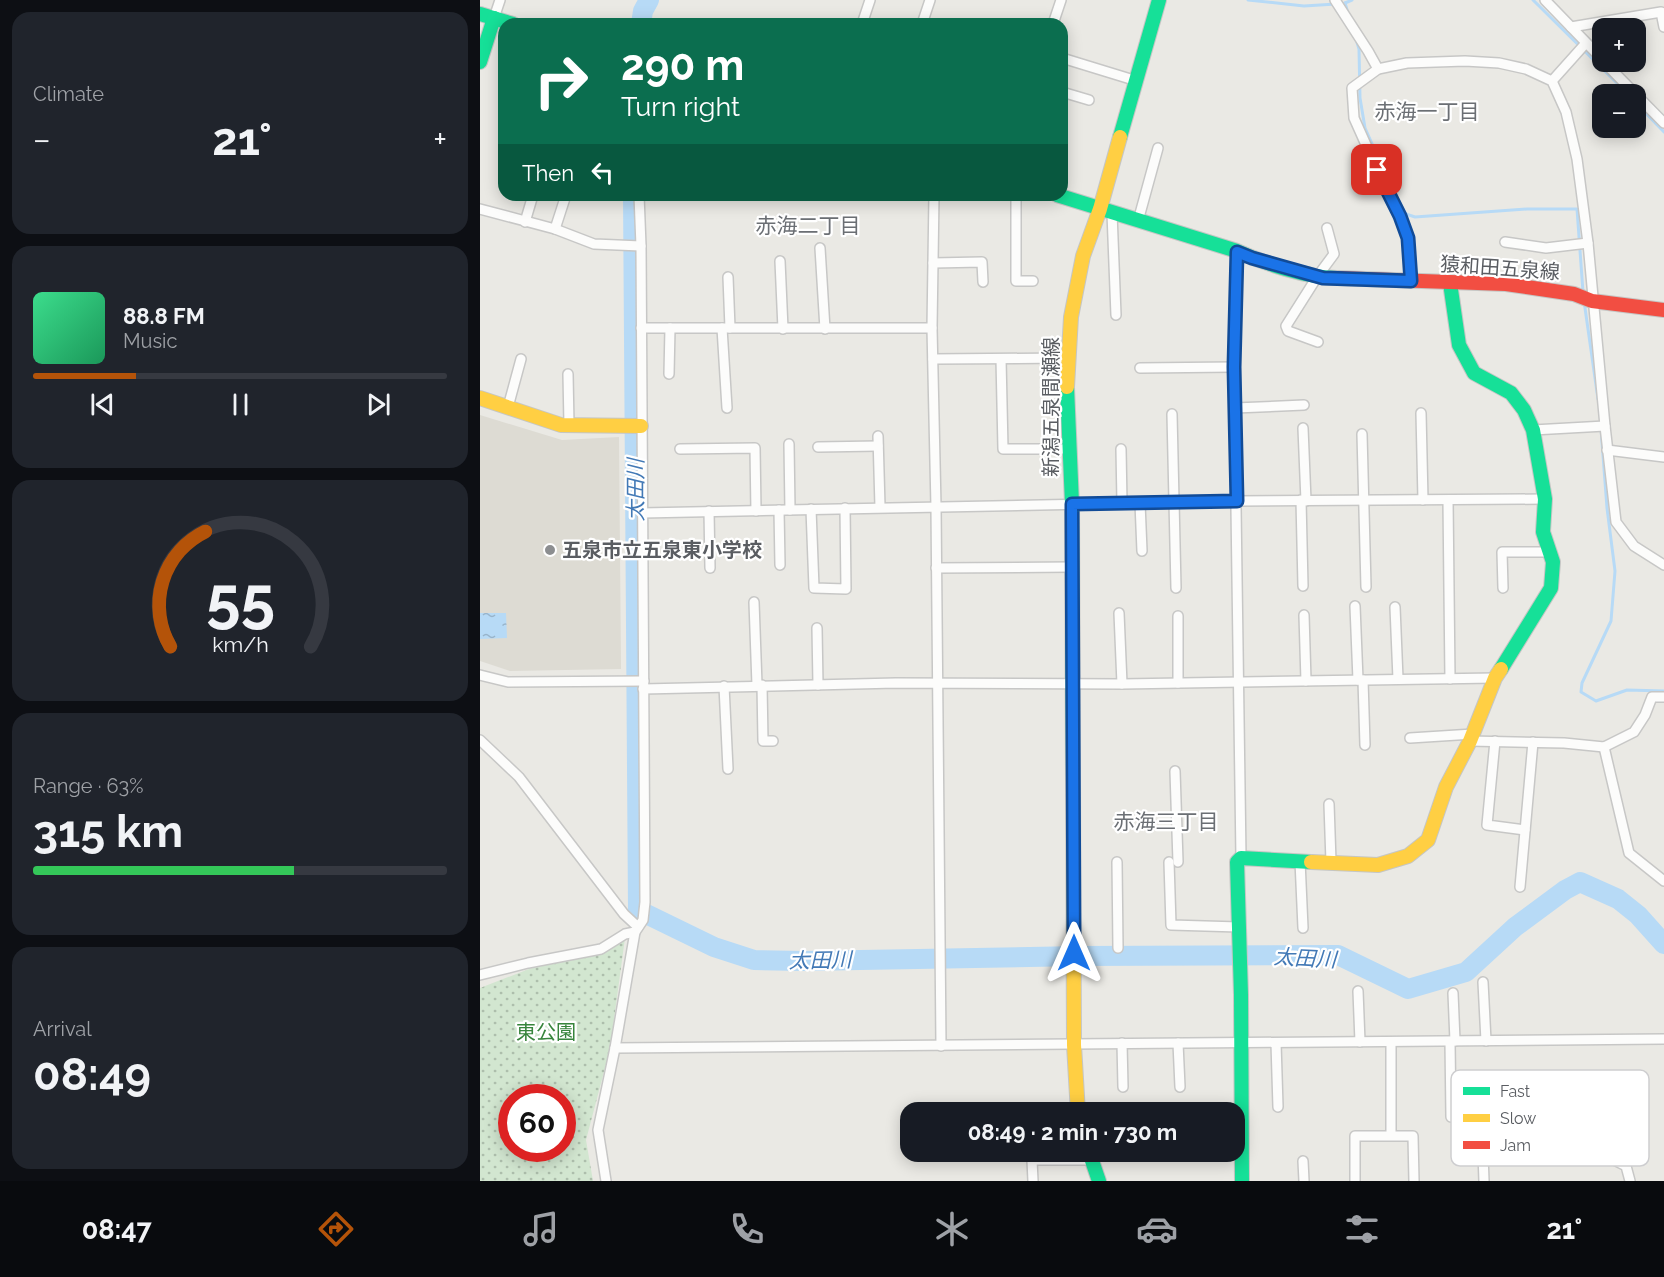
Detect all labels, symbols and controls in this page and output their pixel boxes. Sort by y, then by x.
map controls [1592,18,1646,138]
button: + [1592,18,1646,72]
text: 290 m [621,41,744,90]
icon: right [522,42,600,120]
text: Climate [33,82,104,106]
button: − [1592,84,1646,138]
text: Turn right [621,91,740,122]
district label: 赤海一丁目 [1375,99,1480,124]
text: 21° [212,113,272,166]
text: − [33,120,51,159]
text: + [433,120,447,159]
pin [1351,144,1402,195]
icon: arrive [1360,153,1393,186]
icon: left [586,156,619,189]
text: Then [522,160,574,186]
district label: 赤海二丁目 [756,213,861,238]
street label: 猿和田五泉線 [1439,252,1561,284]
text: 88.8 FM [123,303,205,329]
text: Music [123,329,177,353]
street label: 新潟五泉間瀬線 [1039,337,1063,477]
icon: previous [86,388,119,421]
icon: pause [224,388,257,421]
icon: next [362,388,395,421]
water label: 太田川 [623,457,648,522]
place label: 五泉市立五泉東小学校 [562,538,762,562]
marker: 五泉市立五泉東小学校 [543,543,557,557]
text: 55 [205,563,275,637]
text: km/h [212,633,268,658]
text: Range · 63% [33,774,144,798]
text: 315 km [33,805,183,858]
district label: 赤海三丁目 [1114,809,1219,834]
position arrow [1042,921,1106,985]
water label: 太田川 [1273,944,1339,972]
water label: 太田川 [788,947,854,973]
text: Arrival [33,1017,92,1041]
park label: 東公園 [516,1020,576,1044]
text: 08:49 [33,1048,151,1101]
legend [1451,1070,1649,1166]
text: Fast [1500,1082,1531,1101]
speed limit sign: 60 [498,1084,576,1162]
text: Slow [1500,1109,1536,1128]
text: 08:49 · 2 min · 730 m [968,1119,1177,1145]
text: Jam [1500,1136,1531,1155]
icon: directions [315,1208,357,1250]
icon: music [520,1208,562,1250]
icon: phone [726,1208,768,1250]
icon: climate [931,1208,973,1250]
icon: car [1136,1208,1178,1250]
icon: filters [1341,1208,1383,1250]
text: 08:47 [82,1214,152,1245]
text: 21° [1547,1214,1582,1245]

